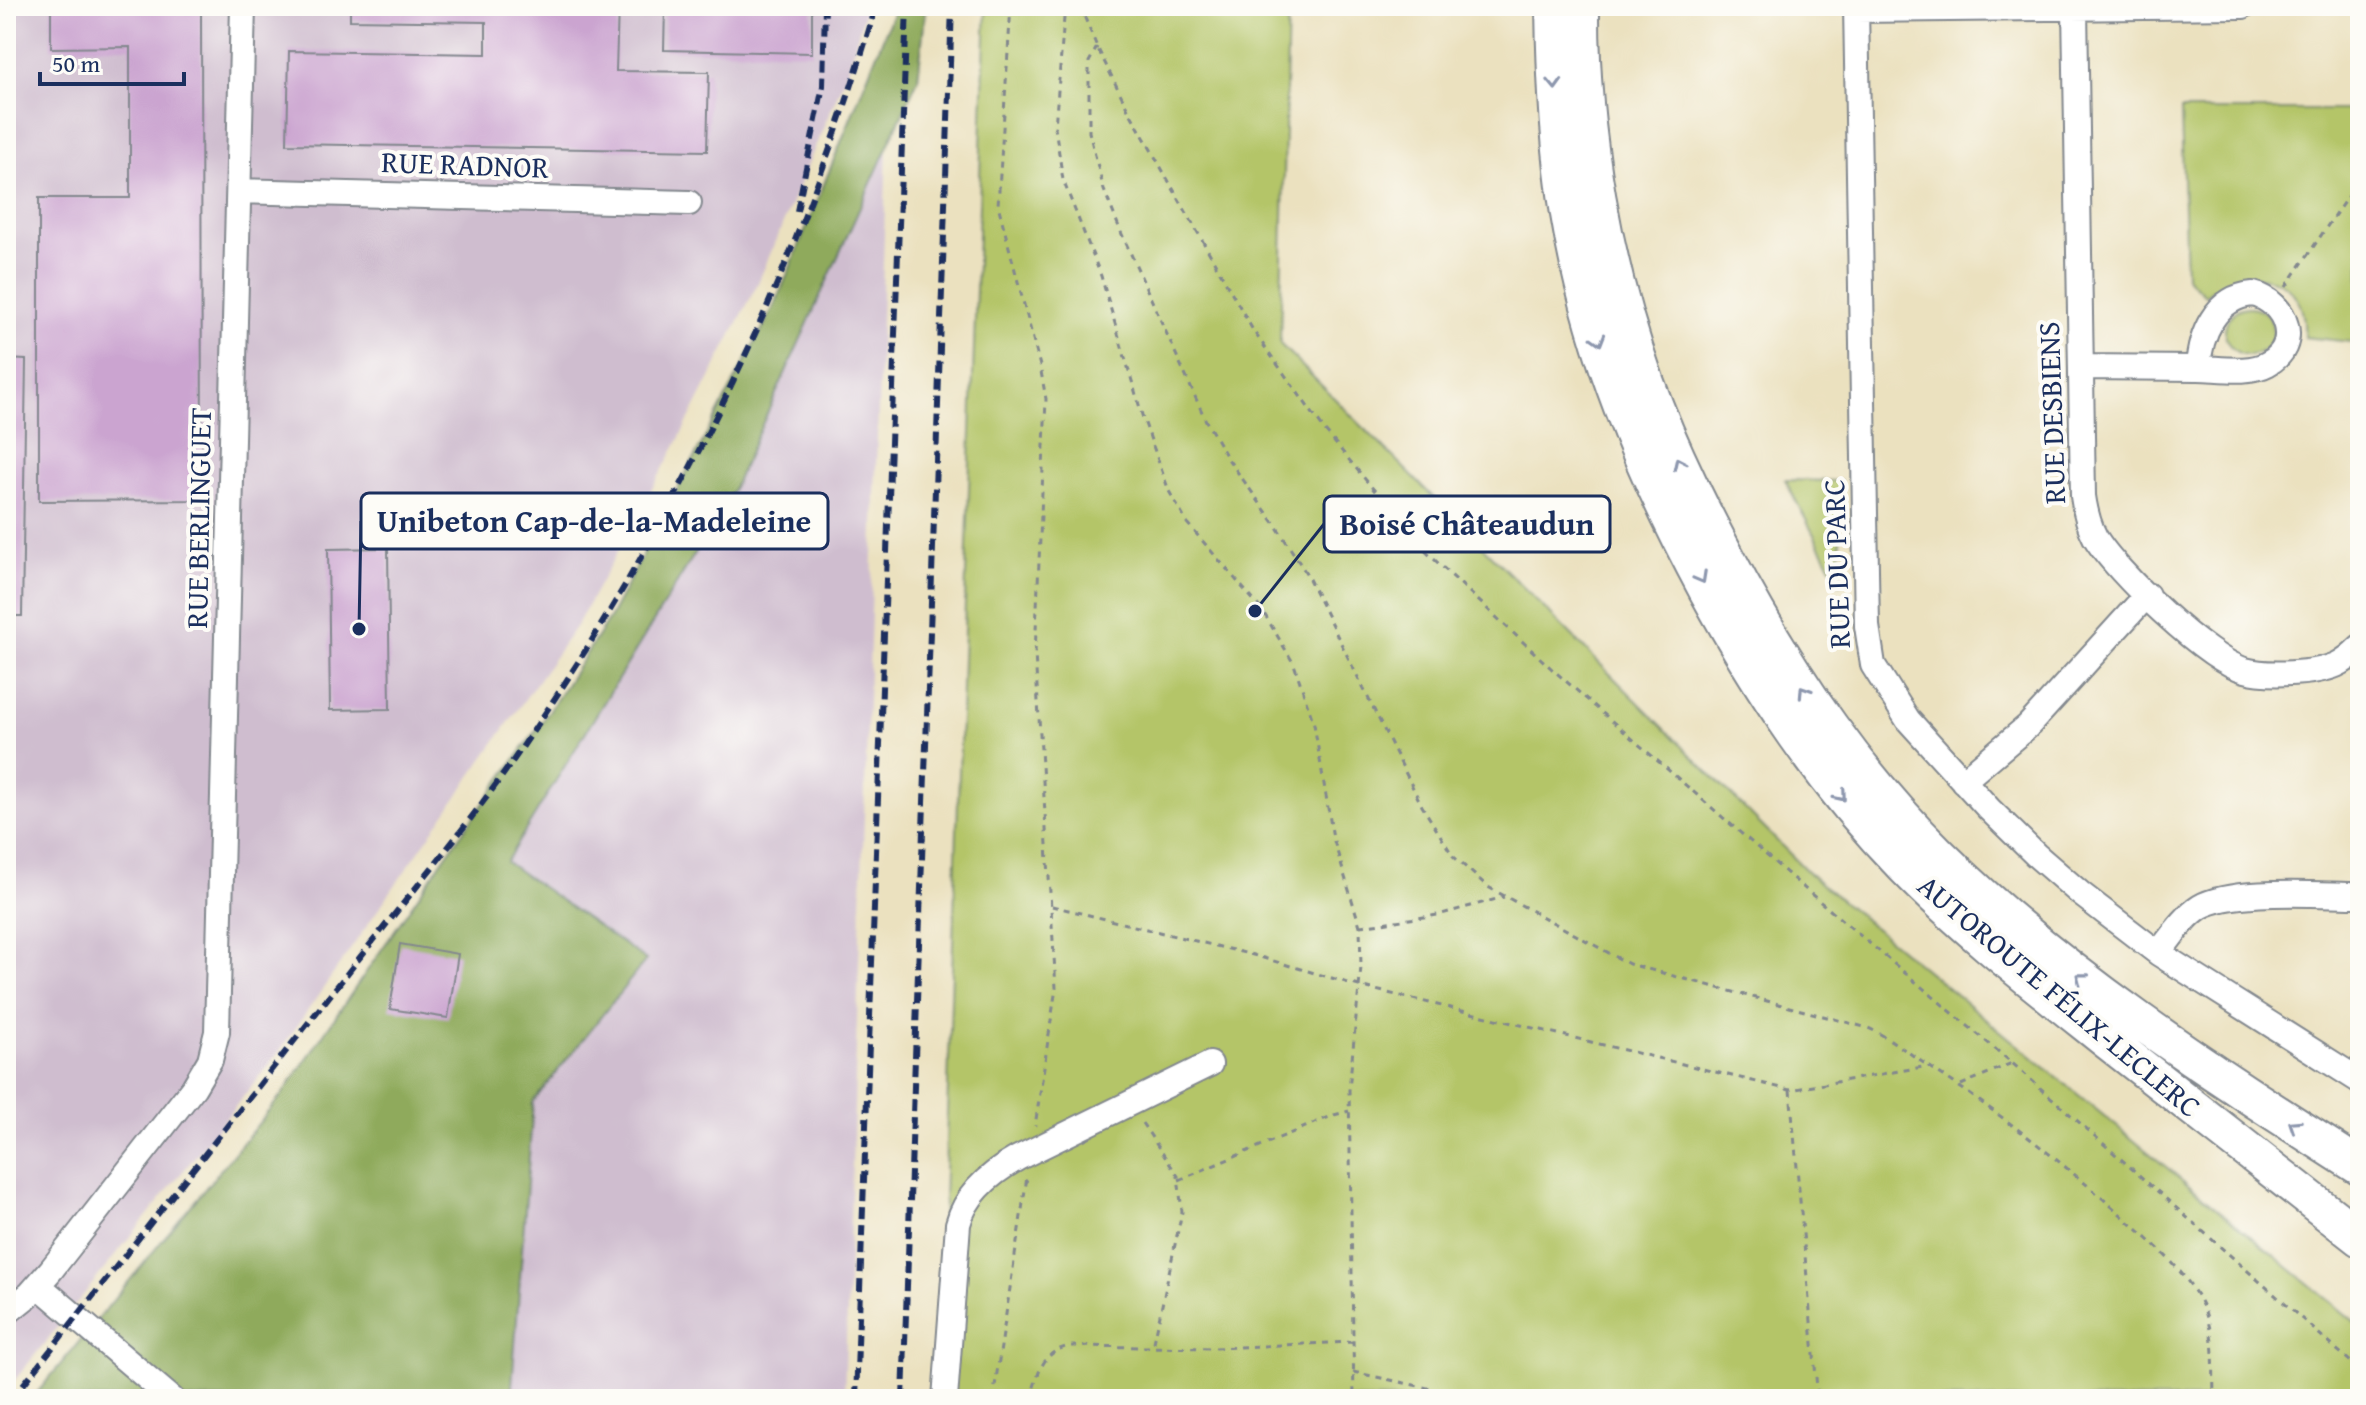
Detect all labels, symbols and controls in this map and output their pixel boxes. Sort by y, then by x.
scale bar [40,36,184,86]
text: 50 m [52,46,100,81]
one-way arrow [1547,78,1564,91]
street label: RUE RADNOR [381,139,550,189]
street label: RUE DESBIENS [2026,321,2076,505]
one-way arrow [1590,332,1606,346]
street label: RUE BERLINGUET [174,407,222,629]
one-way arrow [1673,457,1689,472]
street label: RUE DU PARC [1811,479,1861,650]
callout: Unibeton Cap-de-la-Madeleine [361,493,828,549]
callout: Boisé Châteaudun [1324,496,1610,552]
text: Unibeton Cap-de-la-Madeleine [377,497,811,544]
text: Boisé Châteaudun [1340,500,1595,547]
one-way arrow [1691,569,1707,584]
one-way arrow [1799,685,1814,700]
one-way arrow [1831,787,1846,802]
street label: AUTOROUTE FÉLIX-LECLERC [1908,863,2211,1127]
one-way arrow [2075,973,2090,987]
one-way arrow [2289,1120,2303,1135]

